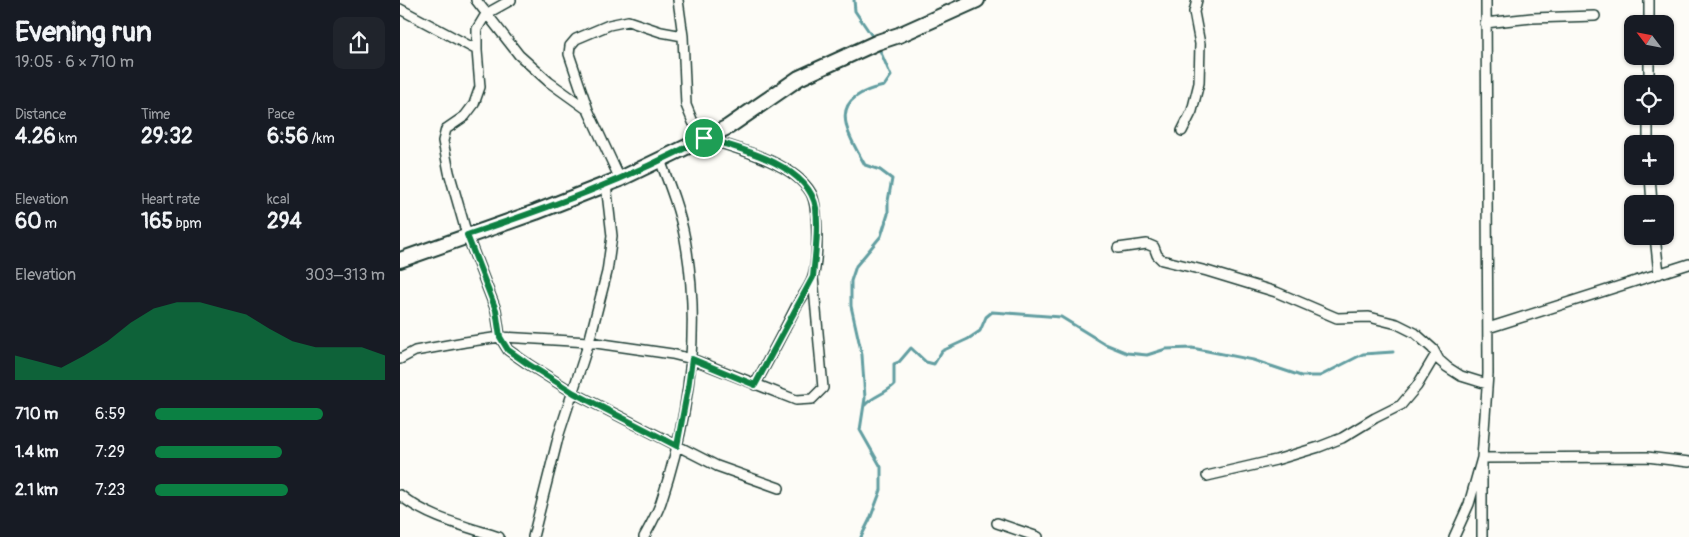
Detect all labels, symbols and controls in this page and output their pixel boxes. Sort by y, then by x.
text: Evening run [15,15,152,50]
north arrow [1624,15,1674,65]
map controls [1624,15,1674,245]
button: share [333,17,385,69]
text: 19:05 · 6 × 710 m [15,52,134,72]
button: locate [1624,75,1674,125]
text: Distance [15,106,66,123]
text: Time [141,106,170,123]
text: Pace [267,106,295,123]
pin [683,117,725,159]
text: 4.26 [15,123,56,150]
text: 29:32 [141,123,193,150]
text: 6:56 [267,123,308,150]
icon: arrive [690,124,718,152]
text: km [56,130,77,147]
text: /km [308,130,335,147]
button: + [1624,135,1674,185]
text: Elevation [15,191,68,208]
text: Heart rate [141,191,200,208]
text: kcal [267,191,290,208]
button: − [1624,195,1674,245]
text: 60 [15,208,42,235]
text: 165 [141,208,173,235]
text: 294 [267,208,302,235]
text: m [42,215,57,232]
text: bpm [173,215,202,232]
text: Elevation [15,265,76,285]
text: 303–313 m [305,265,385,285]
text: 710 m [15,404,58,424]
text: 6:59 [95,404,126,424]
text: 1.4 km [15,442,58,462]
text: 7:29 [95,442,125,462]
text: 2.1 km [15,480,58,500]
text: 7:23 [95,480,125,500]

